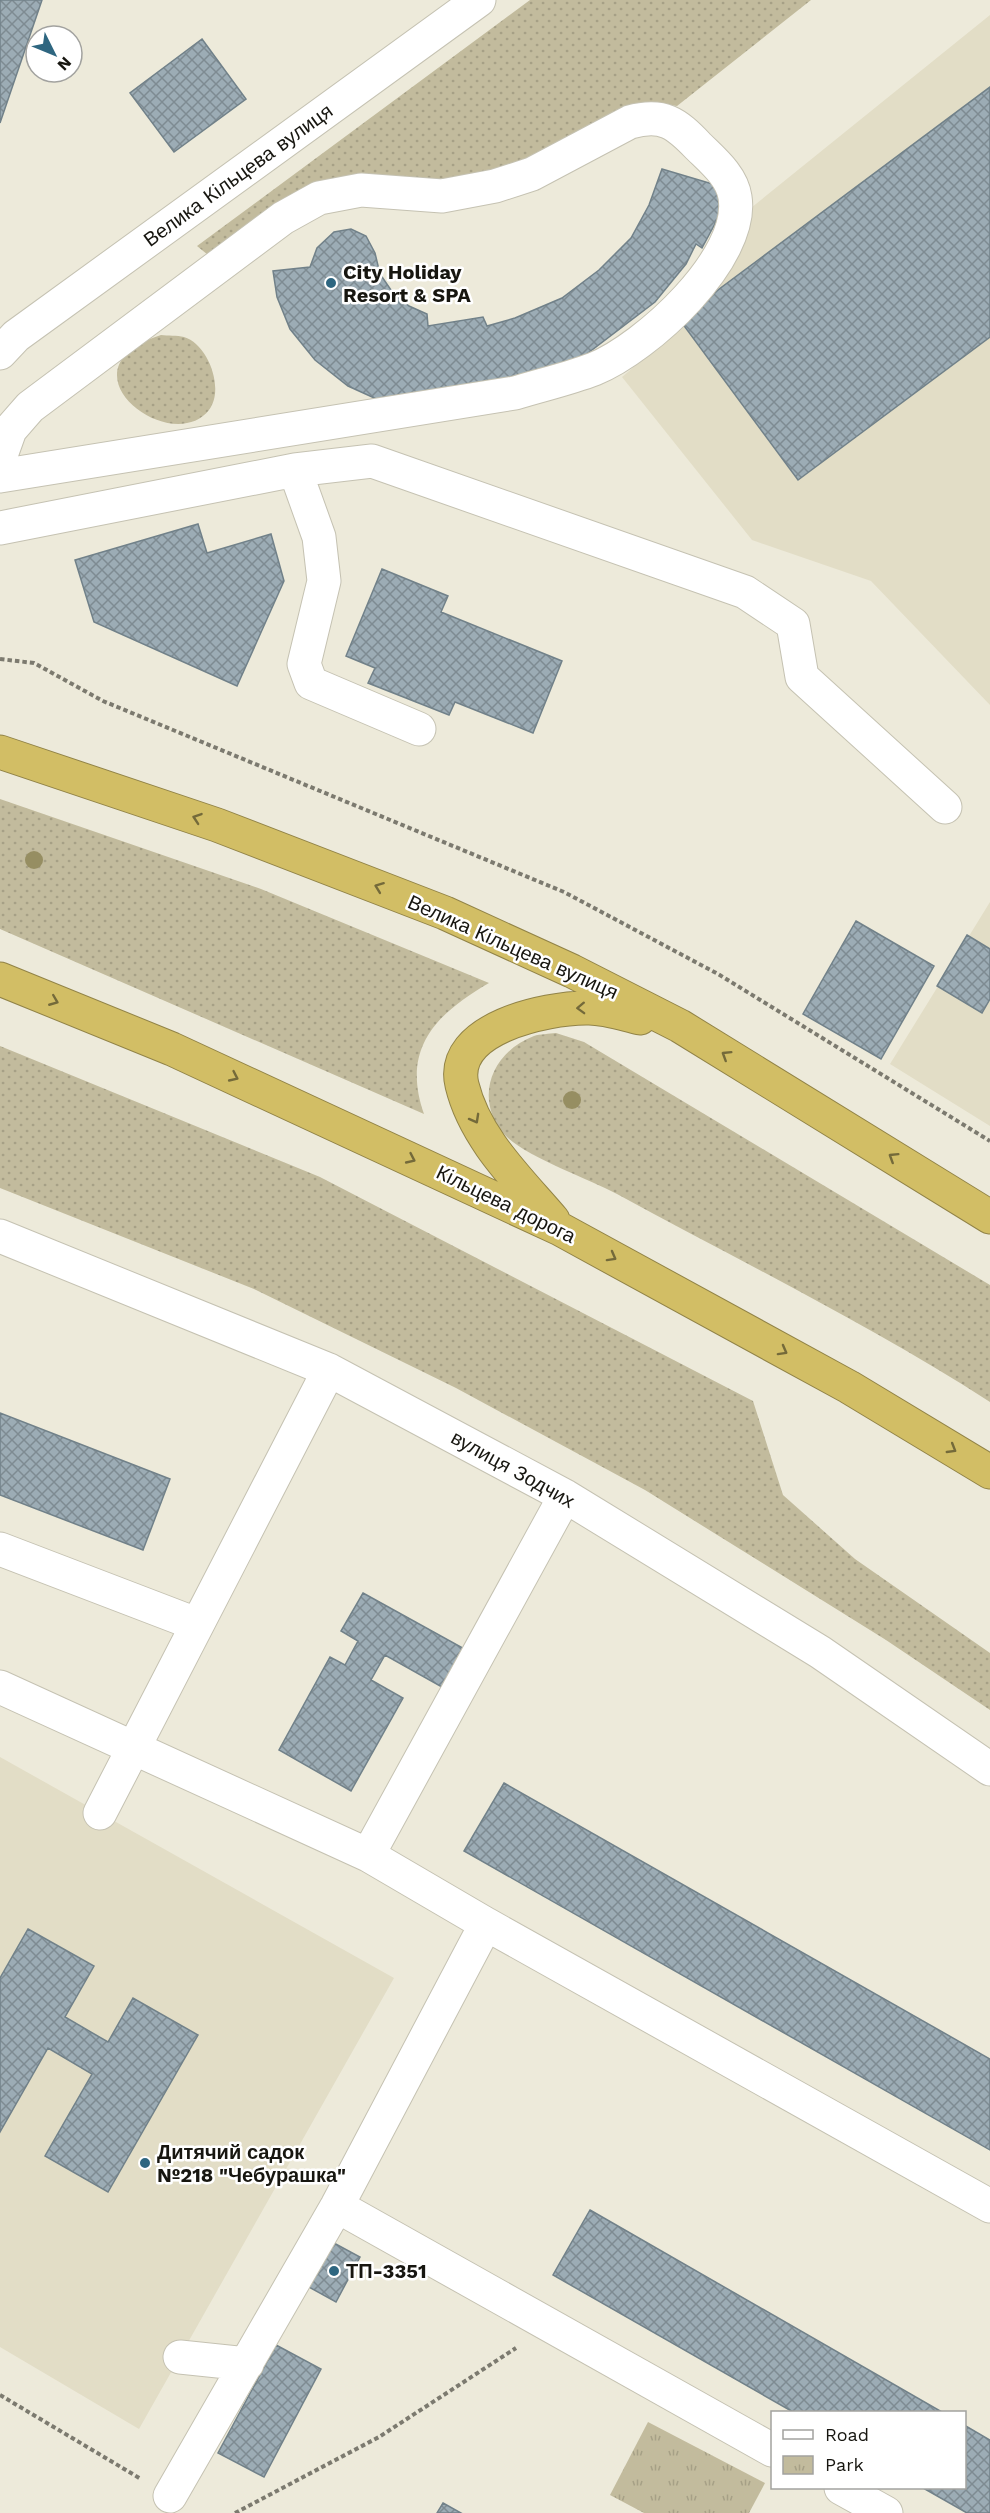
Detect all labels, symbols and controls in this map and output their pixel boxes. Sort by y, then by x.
north arrow [24,24,84,84]
text: N [54,53,76,75]
street label: Велика Кільцева вулиця [139,98,337,252]
place label: City Holiday Resort & SPA [343,260,471,307]
marker: City Holiday Resort & SPA [324,276,338,290]
one-way arrow [192,813,202,825]
one-way arrow [374,882,385,895]
street label: Велика Кільцева вулиця [404,890,622,1004]
one-way arrow [48,994,59,1006]
one-way arrow [577,1002,586,1015]
one-way arrow [722,1051,733,1062]
one-way arrow [227,1070,238,1082]
one-way arrow [467,1112,479,1123]
one-way arrow [404,1151,415,1163]
one-way arrow [889,1152,899,1164]
street label: Кільцева дорога [432,1160,580,1248]
one-way arrow [605,1250,616,1262]
one-way arrow [777,1344,787,1355]
street label: вулиця Зодчих [447,1425,579,1513]
one-way arrow [946,1441,956,1453]
place label: Дитячий садок №218 "Чебурашка" [157,2140,346,2187]
marker: Дитячий садок №218 "Чебурашка" [138,2156,152,2170]
place label: ТП-3351 [346,2259,427,2283]
marker: ТП-3351 [327,2264,341,2278]
legend [771,2411,966,2489]
text: Road [825,2424,869,2445]
text: Park [825,2454,864,2475]

